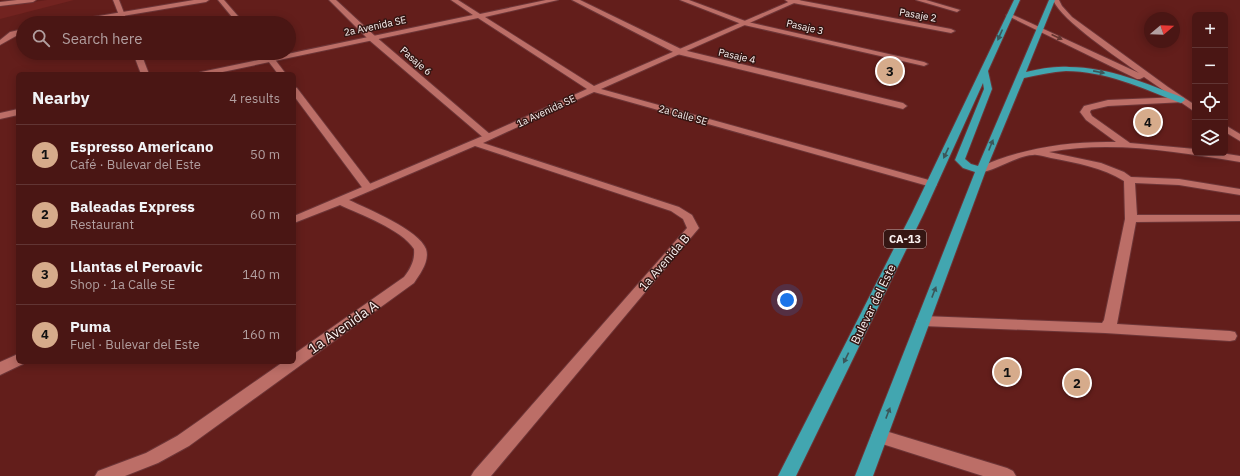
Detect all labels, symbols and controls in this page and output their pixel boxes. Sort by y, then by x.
street label: Pasaje 2 [898,5,938,25]
north arrow [1144,12,1180,48]
map controls [1192,12,1228,156]
button: + [1192,12,1228,48]
street label: 2a Avenida SE [343,13,408,39]
search box [16,16,296,60]
street label: Pasaje 3 [785,16,825,38]
icon: search [30,27,52,49]
text: Search here [62,29,142,48]
one-way arrow [997,29,1003,41]
one-way arrow [1051,34,1062,40]
street label: Pasaje 6 [397,44,435,78]
street label: Pasaje 4 [717,45,757,67]
button: − [1192,48,1228,84]
pin: 3 [877,56,903,86]
one-way arrow [1093,69,1106,75]
button: locate [1192,84,1228,120]
text: Nearby [32,87,90,109]
text: 4 results [229,90,280,107]
street label: 1a Avenida SE [514,92,578,130]
street label: 2a Calle SE [657,102,709,128]
pin: 4 [1135,107,1161,137]
button: layers [1192,120,1228,156]
text: Espresso Americano [70,137,213,156]
one-way arrow [989,138,995,150]
text: 1 [41,146,49,163]
text: 50 m [250,146,280,163]
one-way arrow [943,148,949,159]
text: Café · Bulevar del Este [70,156,201,173]
text: Baleadas Express [70,197,195,216]
text: 2 [41,206,49,223]
text: 60 m [250,206,280,223]
text: Restaurant [70,216,134,233]
street label: 1a Avenida B [635,230,693,293]
road number: CA-13 [884,230,926,248]
text: Llantas el Peroavic [70,257,203,276]
street label: Bulevar del Este [847,261,899,346]
text: 3 [41,266,49,283]
text: 140 m [242,266,280,283]
text: Shop · 1a Calle SE [70,276,175,293]
one-way arrow [932,285,938,297]
your location [777,290,797,310]
street label: 1a Avenida A [304,296,382,358]
text: Puma [70,317,111,336]
text: 4 [41,326,49,343]
text: 160 m [242,326,280,343]
text: Fuel · Bulevar del Este [70,336,200,353]
one-way arrow [842,352,849,364]
pin: 1 [994,357,1020,387]
pin: 2 [1064,368,1090,398]
one-way arrow [885,407,891,419]

